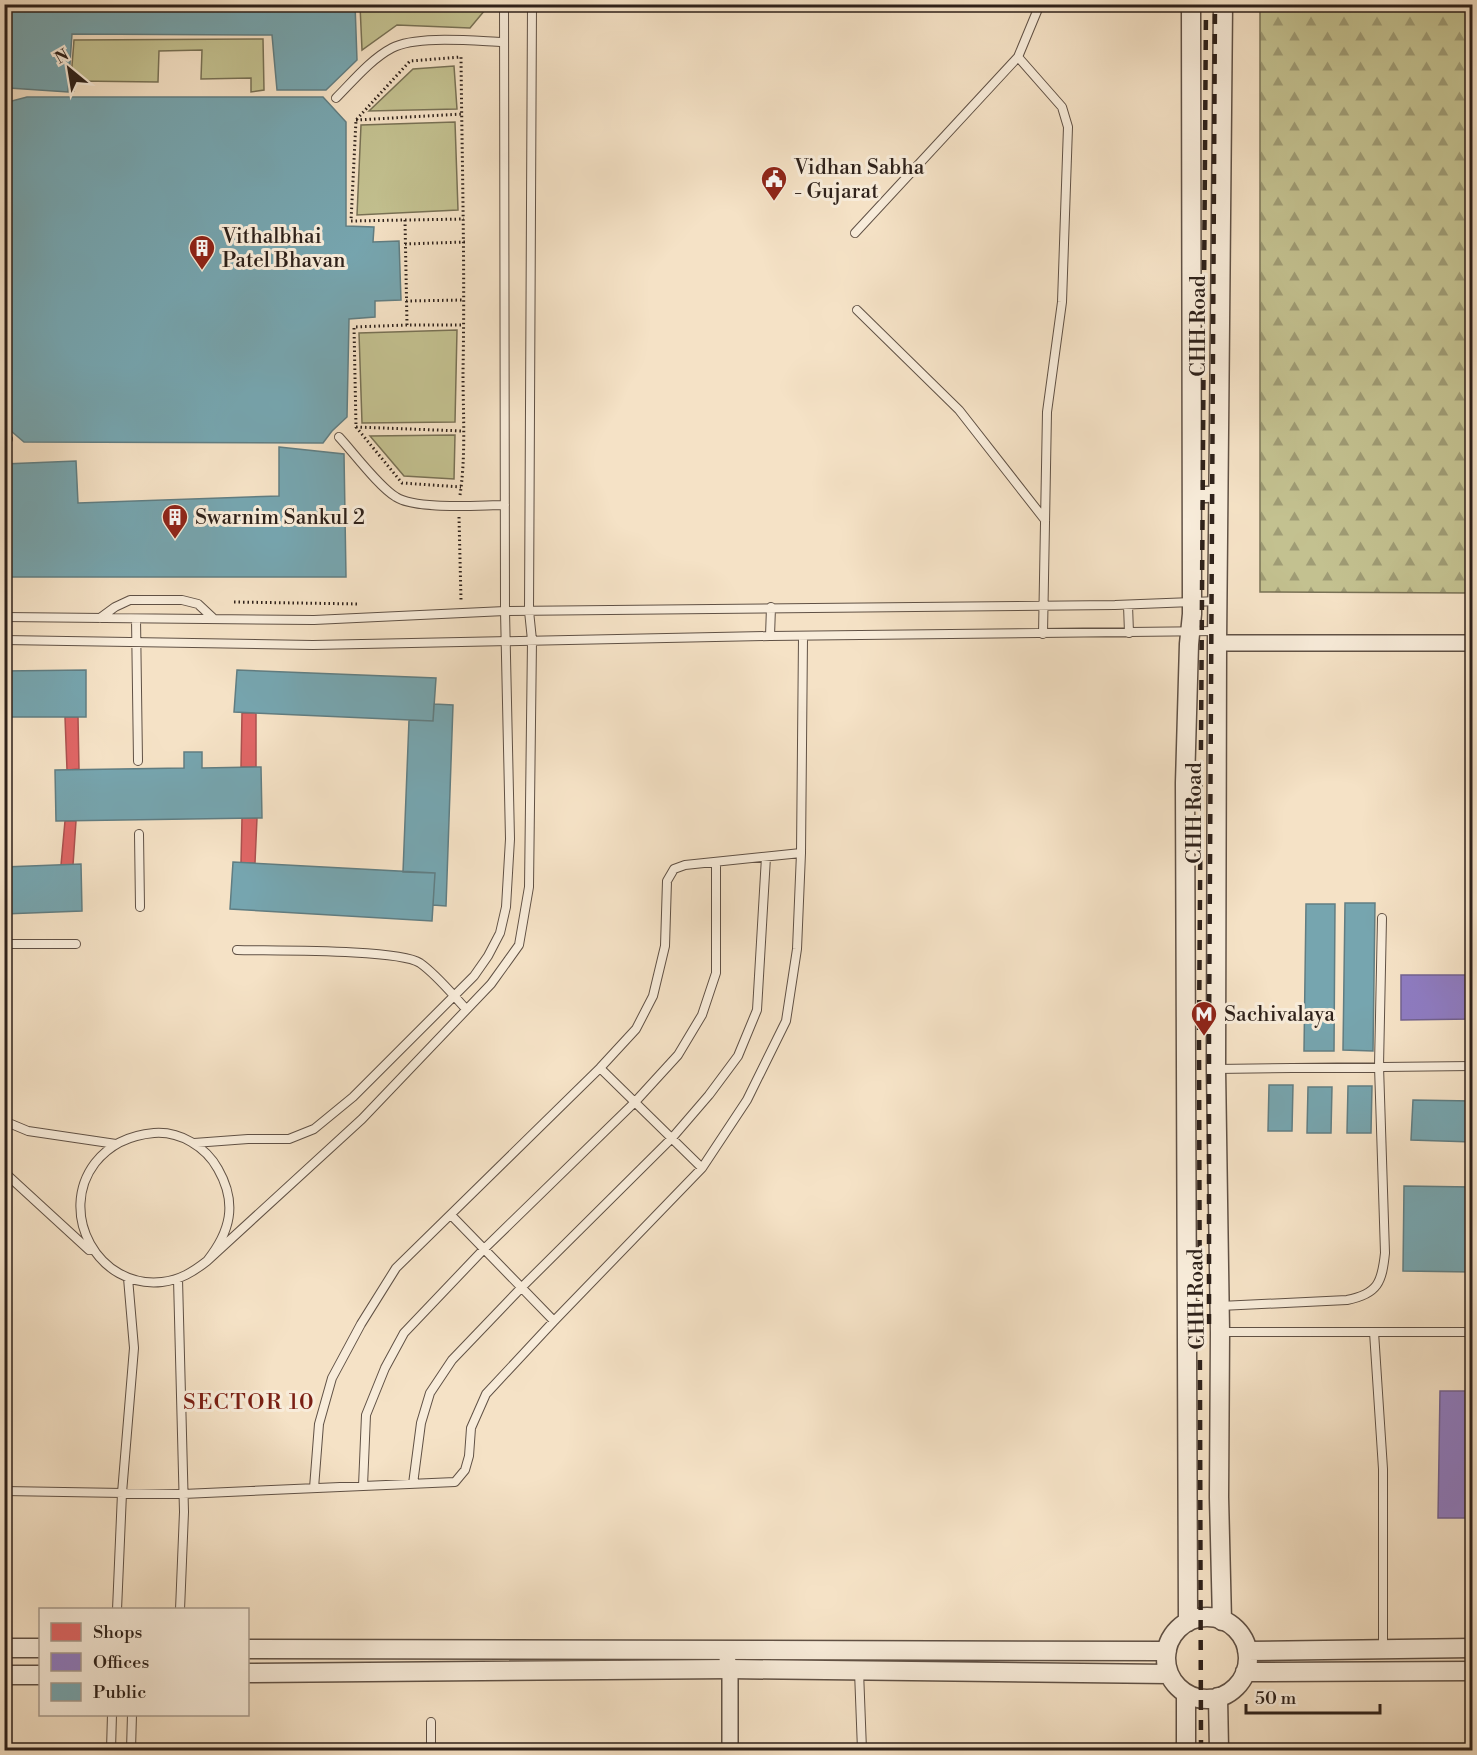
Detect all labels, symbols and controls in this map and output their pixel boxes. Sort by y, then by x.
north arrow [39,39,99,99]
text: N [52,45,73,69]
place label: Vidhan Sabha - Gujarat [793,155,925,205]
public building icon: Vidhan Sabha - Gujarat [759,164,789,202]
place label: Vithalbhai Patel Bhavan [221,224,346,274]
building icon: Vithalbhai Patel Bhavan [187,233,217,271]
street label: CHH Road [1186,275,1212,377]
building icon: Swarnim Sankul 2 [160,502,190,540]
place label: Swarnim Sankul 2 [195,505,365,531]
street label: CHH Road [1182,762,1208,864]
metro station icon: Sachivalaya [1189,999,1219,1037]
place label: Sachivalaya [1224,1002,1335,1028]
street label: CHH Road [1183,1248,1211,1350]
district label: SECTOR 10 [183,1389,315,1416]
legend [39,1608,249,1716]
text: Shops [93,1621,143,1644]
text: Offices [93,1651,149,1674]
scale bar [1246,1677,1380,1715]
text: Public [93,1681,146,1704]
text: 50 m [1255,1687,1297,1710]

